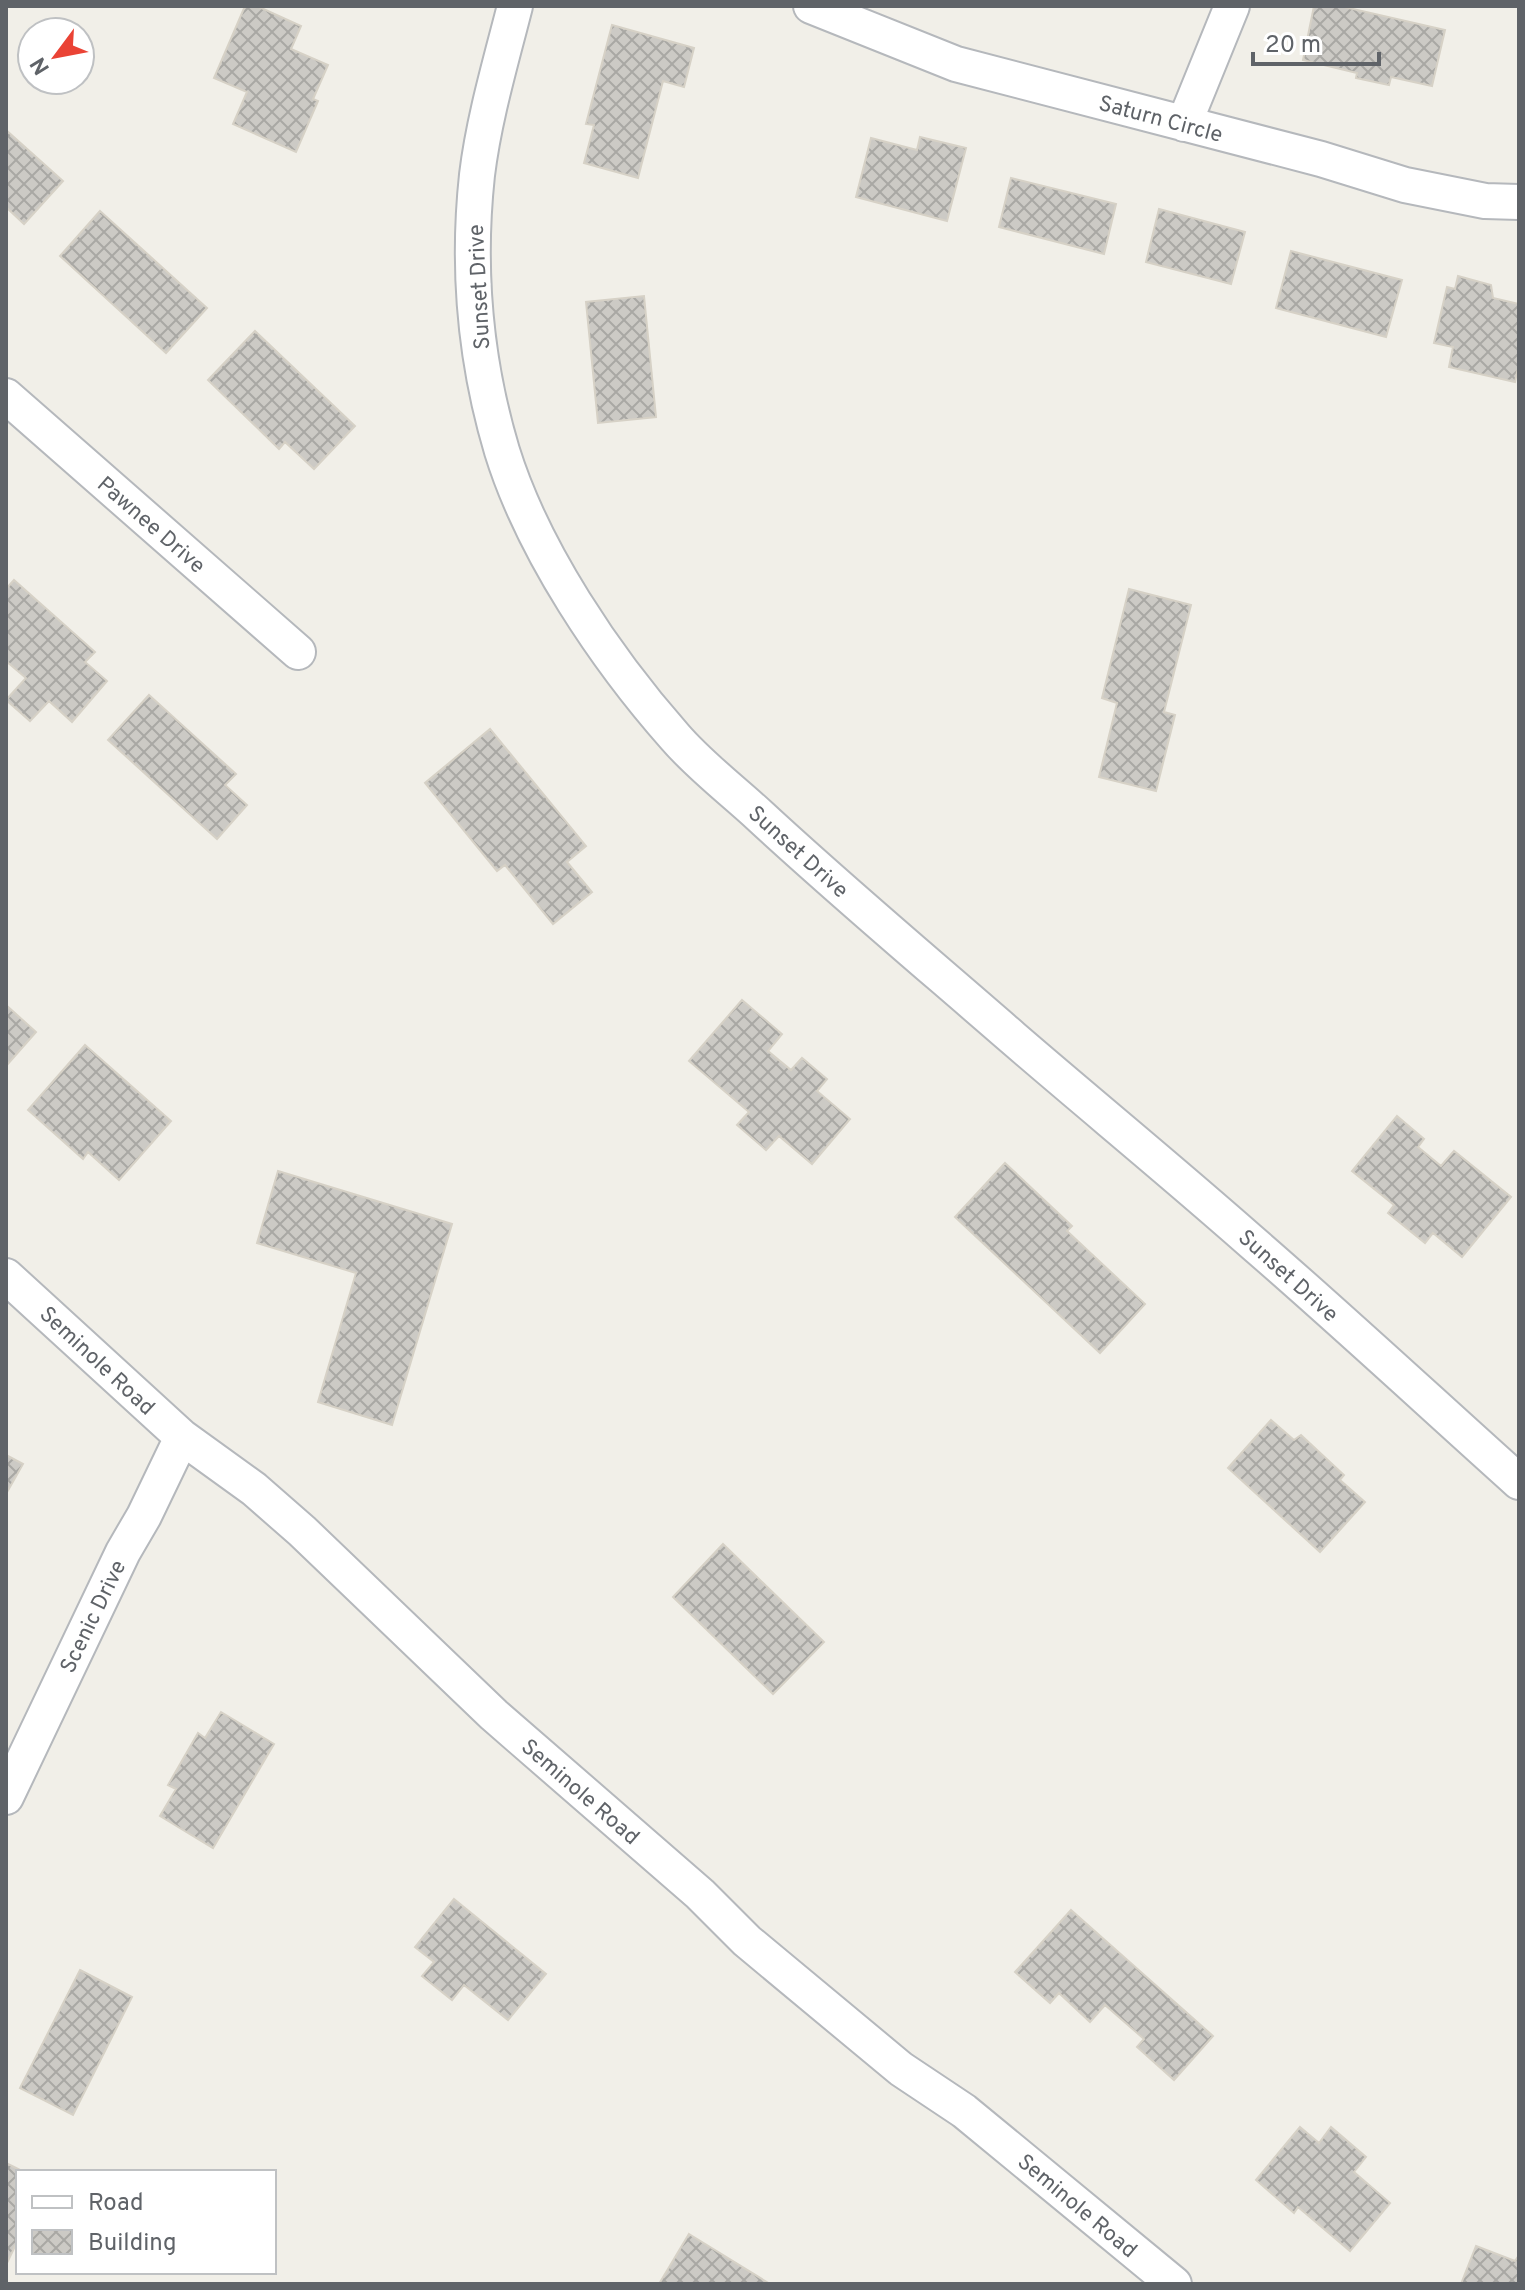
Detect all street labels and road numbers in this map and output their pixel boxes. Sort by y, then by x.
street label: Saturn Circle [1095,91,1225,150]
street label: Sunset Drive [464,224,497,350]
street label: Pawnee Drive [91,472,210,580]
street label: Sunset Drive [742,801,853,905]
street label: Sunset Drive [1232,1225,1343,1329]
street label: Seminole Road [33,1302,160,1422]
street label: Scenic Drive [55,1556,133,1678]
street label: Seminole Road [515,1734,644,1852]
street label: Seminole Road [1011,2149,1142,2265]

